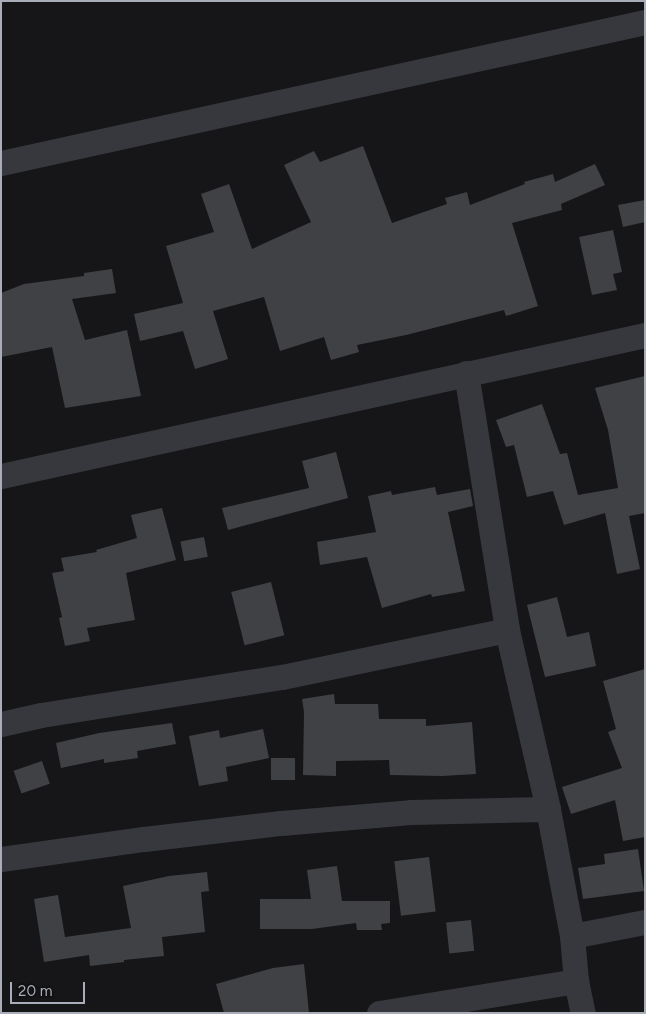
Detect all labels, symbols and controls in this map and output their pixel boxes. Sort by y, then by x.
scale bar [12,972,88,1004]
text: 20 m [18,982,52,1000]

